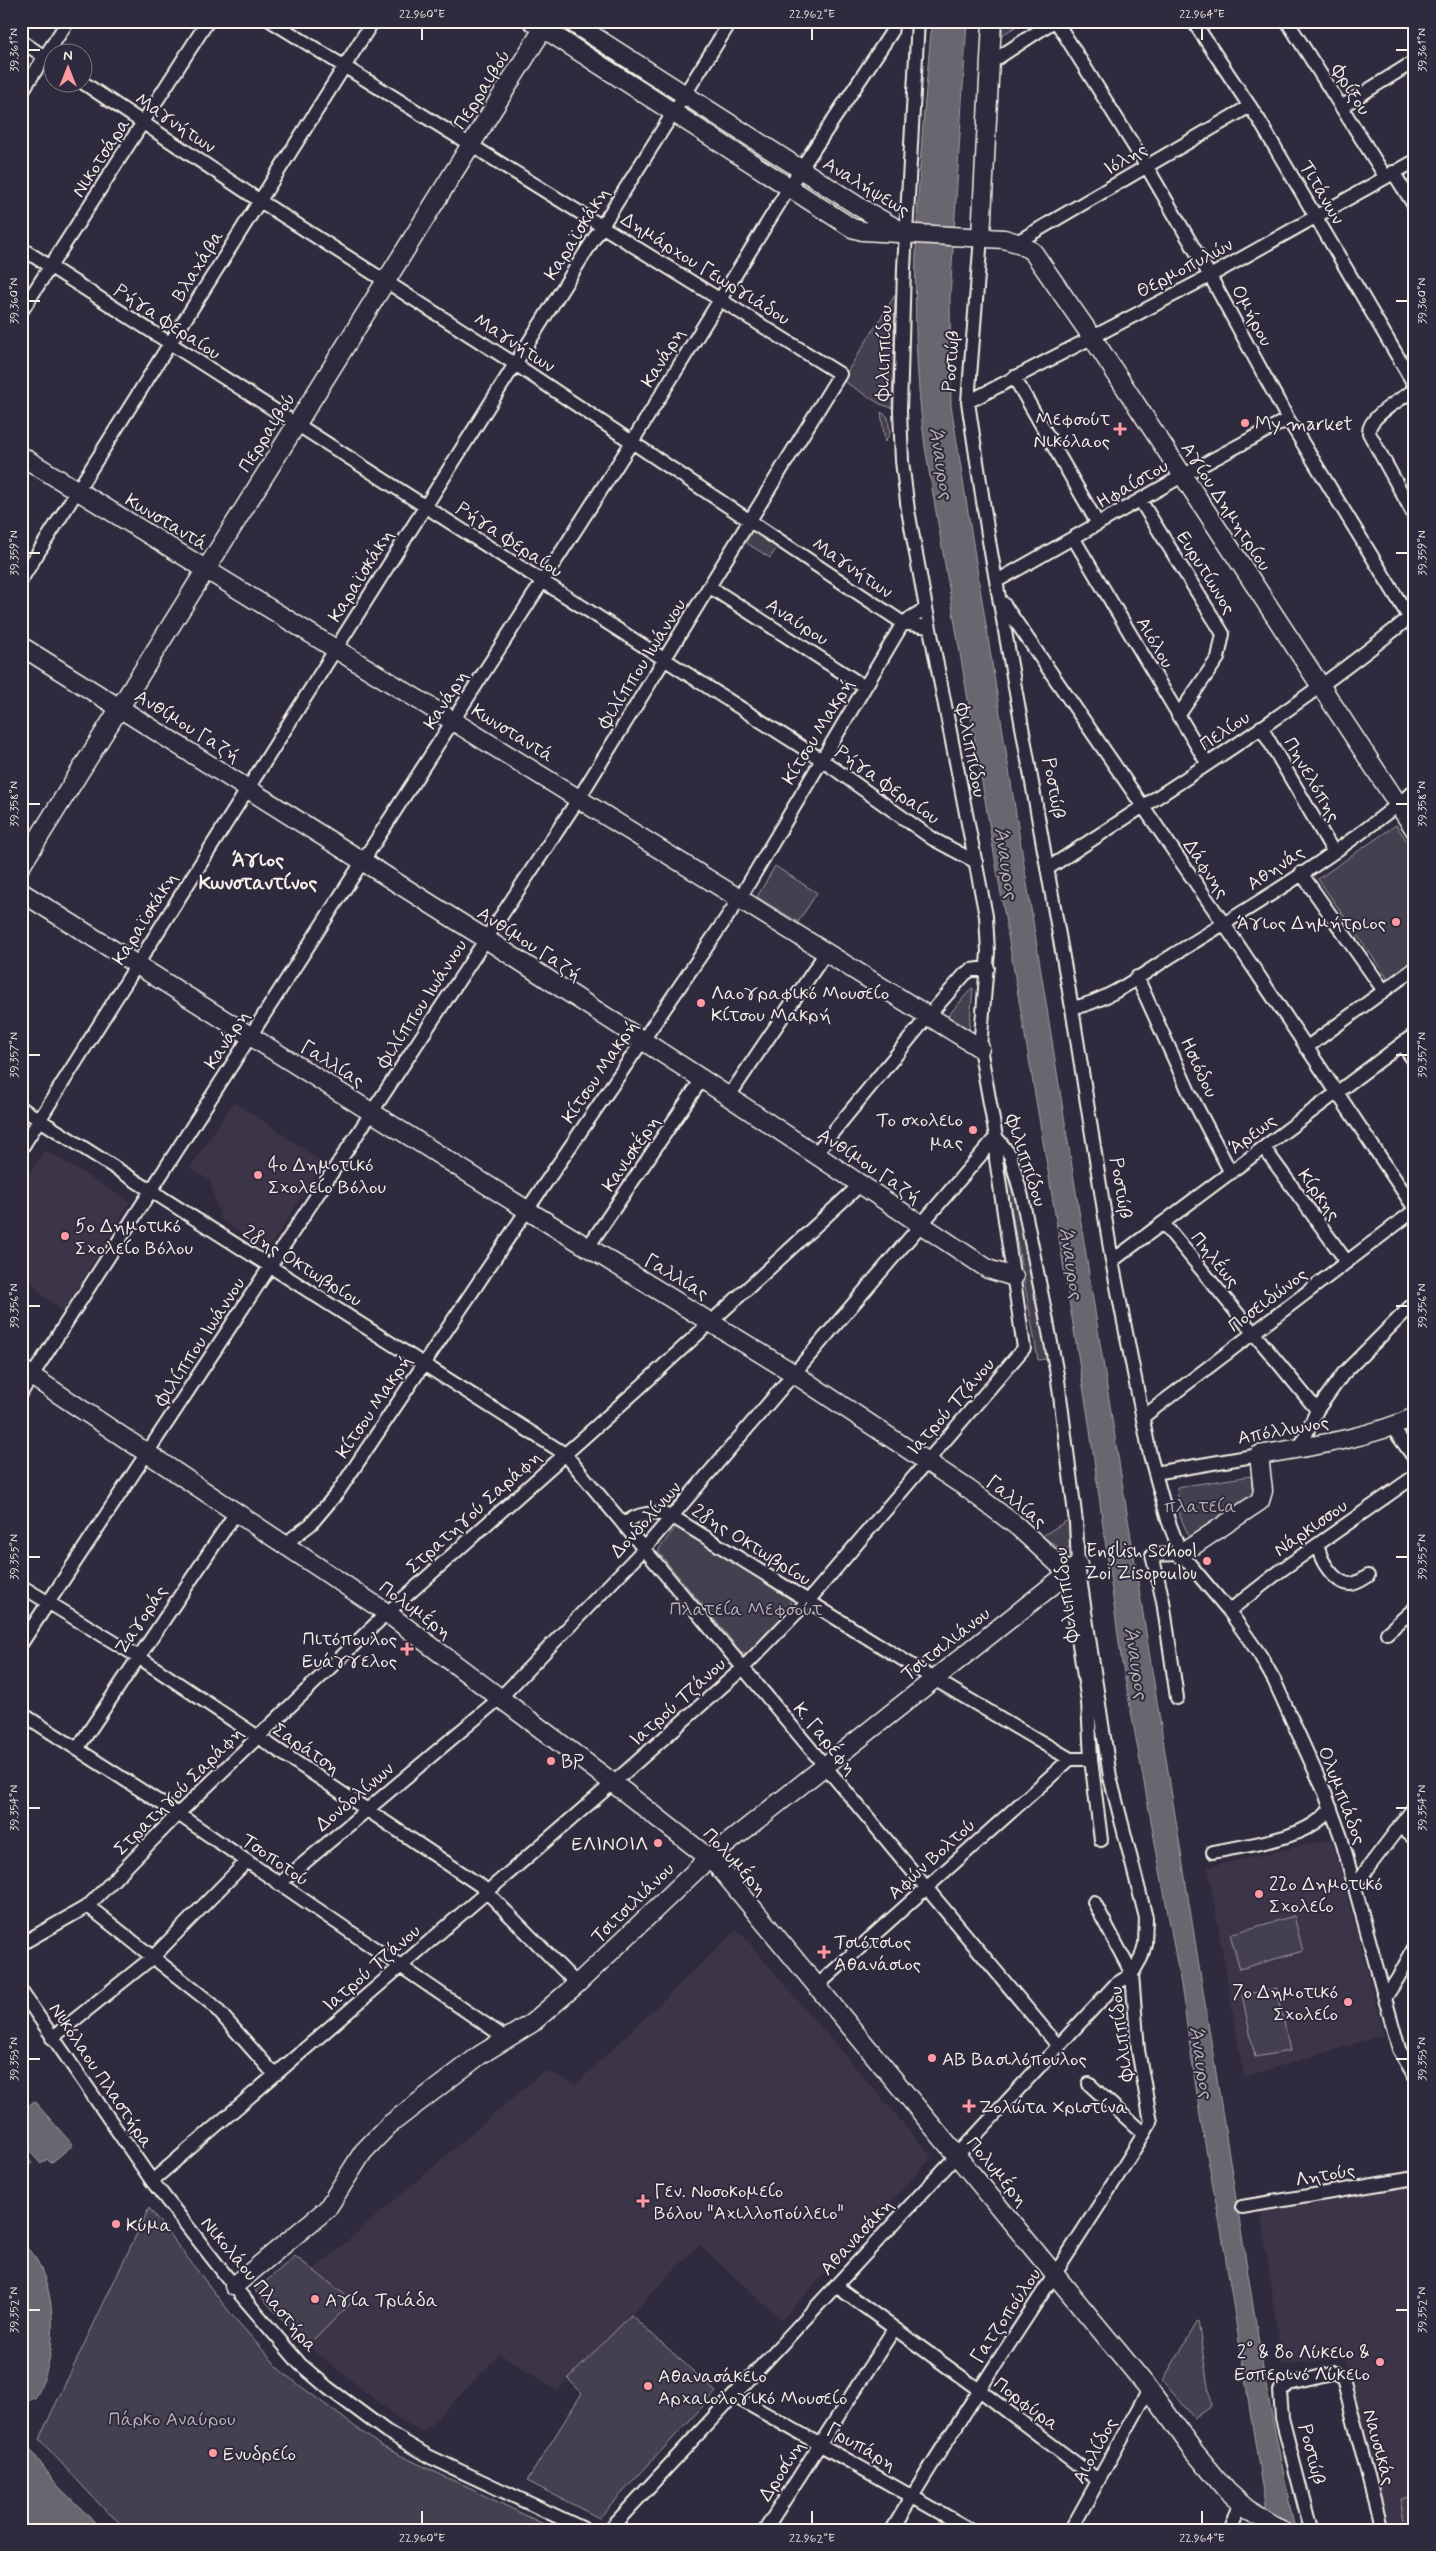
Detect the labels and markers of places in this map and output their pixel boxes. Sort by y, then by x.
place label: Μεφσούτ Νικόλαος [1034,407,1110,454]
place label: My market [1255,412,1353,437]
marker: My market [1239,417,1251,429]
marker: Μεφσούτ Νικόλαος [1114,423,1126,435]
place label: Άγιος Δημήτριος [1237,911,1386,936]
marker: Άγιος Δημήτριος [1390,916,1402,928]
place label: Λαογραφικό Μουσείο Κίτσου Μακρή [711,981,889,1028]
marker: Λαογραφικό Μουσείο Κίτσου Μακρή [695,997,707,1009]
place label: Το σχολειο μας [876,1108,963,1155]
marker: Το σχολειο μας [967,1124,979,1136]
place label: 4ο Δημοτικό Σχολείο Βόλου [268,1153,386,1200]
marker: 4ο Δημοτικό Σχολείο Βόλου [252,1169,264,1181]
place label: 5ο Δημοτικό Σχολείο Βόλου [75,1214,193,1261]
marker: 5ο Δημοτικό Σχολείο Βόλου [59,1230,71,1242]
place label: English School Zoi Zisopoulou [1085,1539,1197,1586]
marker: English School Zoi Zisopoulou [1201,1555,1213,1567]
place label: Πιτόπουλος Ευάγγελος [302,1627,397,1674]
marker: Πιτόπουλος Ευάγγελος [401,1643,413,1655]
place label: BP [561,1750,584,1775]
marker: BP [545,1755,557,1767]
place label: ΕΛΙΝΟΙΛ [572,1832,648,1857]
marker: ΕΛΙΝΟΙΛ [652,1837,664,1849]
place label: 22ο Δημοτικό Σχολείο [1269,1872,1383,1919]
marker: 22ο Δημοτικό Σχολείο [1253,1888,1265,1900]
place label: Τσιότσιος Αθανάσιος [834,1930,921,1977]
marker: Τσιότσιος Αθανάσιος [818,1946,830,1958]
place label: 7ο Δημοτικό Σχολείο [1232,1980,1338,2027]
marker: 7ο Δημοτικό Σχολείο [1342,1996,1354,2008]
place label: ΑΒ Βασιλόπουλος [942,2047,1087,2072]
marker: ΑΒ Βασιλόπουλος [926,2052,938,2064]
place label: Ζολώτα Χριστίνα [979,2095,1128,2120]
marker: Ζολώτα Χριστίνα [963,2100,975,2112]
place label: Γεν. Νοσοκομείο Βόλου "Αχιλλοπούλειο" [654,2179,844,2226]
marker: Γεν. Νοσοκομείο Βόλου "Αχιλλοπούλειο" [636,2194,650,2208]
place label: Κύμα [126,2213,172,2238]
marker: Κύμα [110,2218,122,2230]
place label: Αγία Τριάδα [325,2288,438,2313]
marker: Αγία Τριάδα [309,2293,321,2305]
place label: 2° & 8ο Λύκειο & Εσπερινό Λύκειο [1234,2340,1370,2387]
marker: 2° & 8ο Λύκειο & Εσπερινό Λύκειο [1374,2356,1386,2368]
place label: Αθανασάκειο Αρχαιολογικό Μουσείο [658,2364,848,2411]
marker: Αθανασάκειο Αρχαιολογικό Μουσείο [642,2380,654,2392]
place label: Ενυδρείο [223,2442,296,2467]
marker: Ενυδρείο [207,2447,219,2459]

